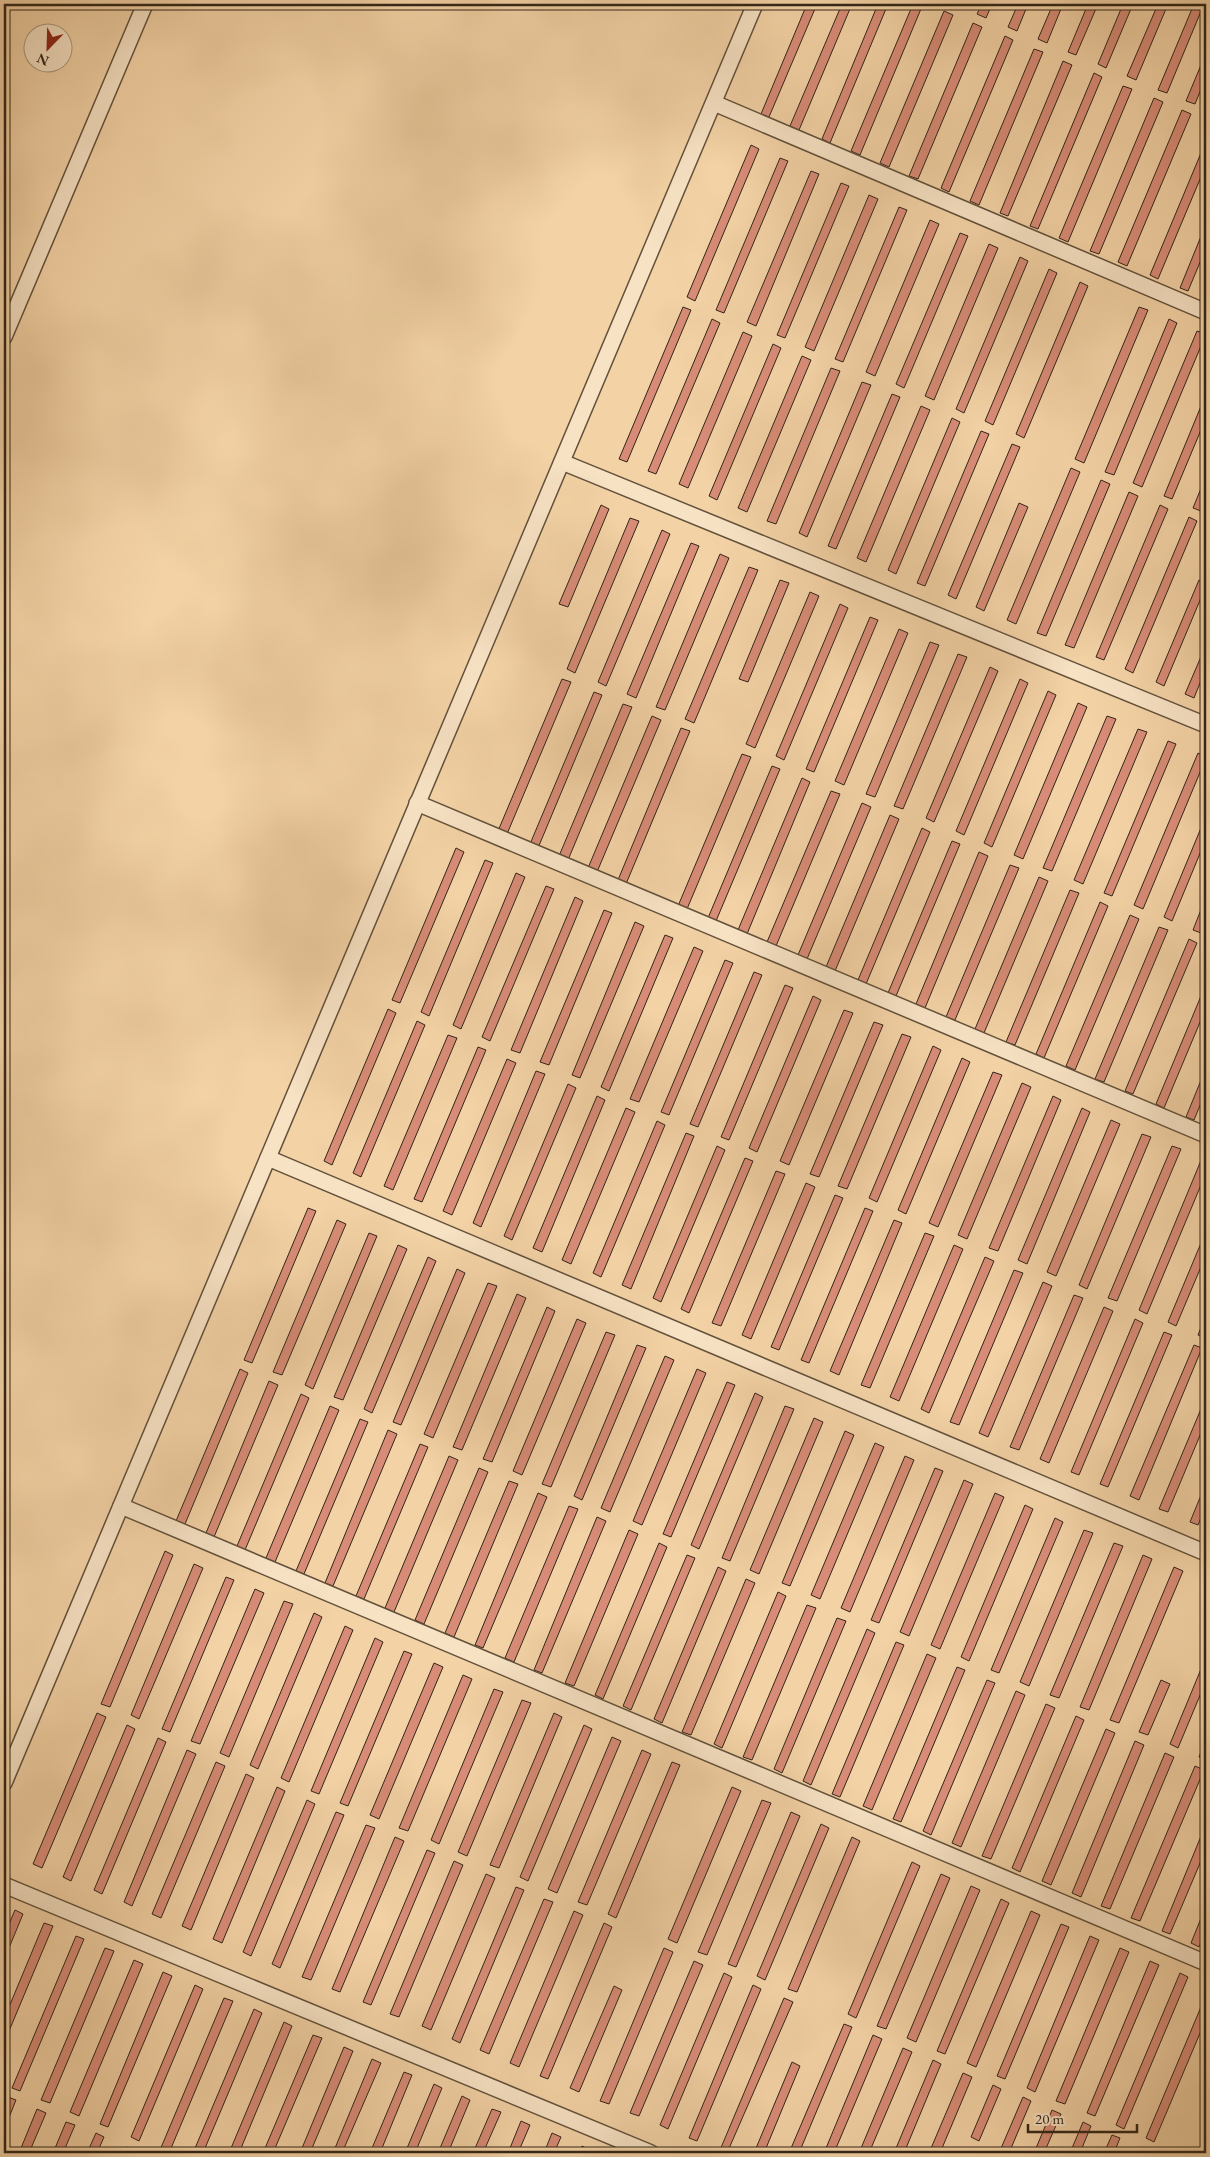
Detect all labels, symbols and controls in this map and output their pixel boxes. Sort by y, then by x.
north arrow [22,22,72,72]
text: N [34,49,52,70]
scale bar [1028,2102,1136,2134]
text: 20 m [1035,2109,1064,2128]

